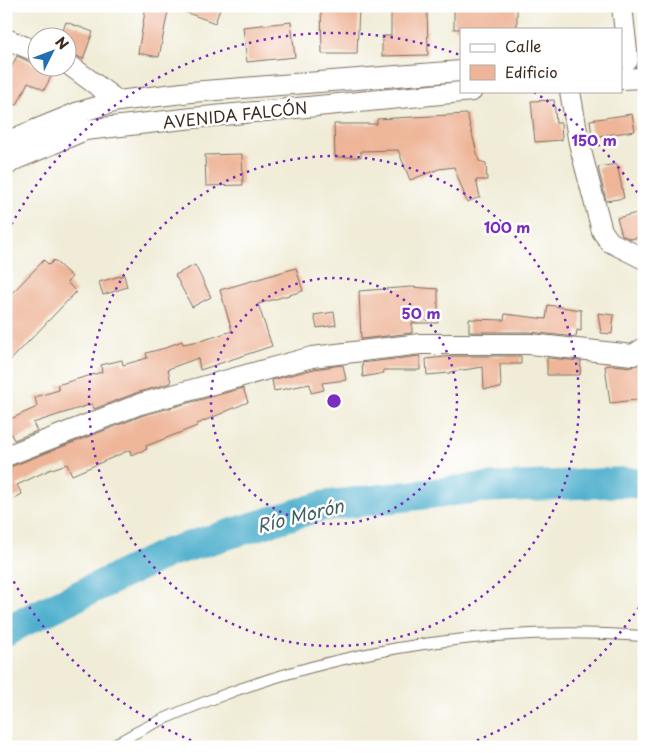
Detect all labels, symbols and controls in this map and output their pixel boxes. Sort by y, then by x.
north arrow [28,28,78,78]
legend [460,28,622,92]
text: N [51,32,74,54]
text: Calle [505,34,542,57]
text: Edificio [505,60,558,83]
street label: AVENIDA FALCÓN [162,94,308,134]
text: 150 m [571,128,617,151]
text: 100 m [484,215,530,238]
text: 50 m [402,301,440,324]
centre of rings [325,392,343,410]
water label: Río Morón [254,491,347,539]

